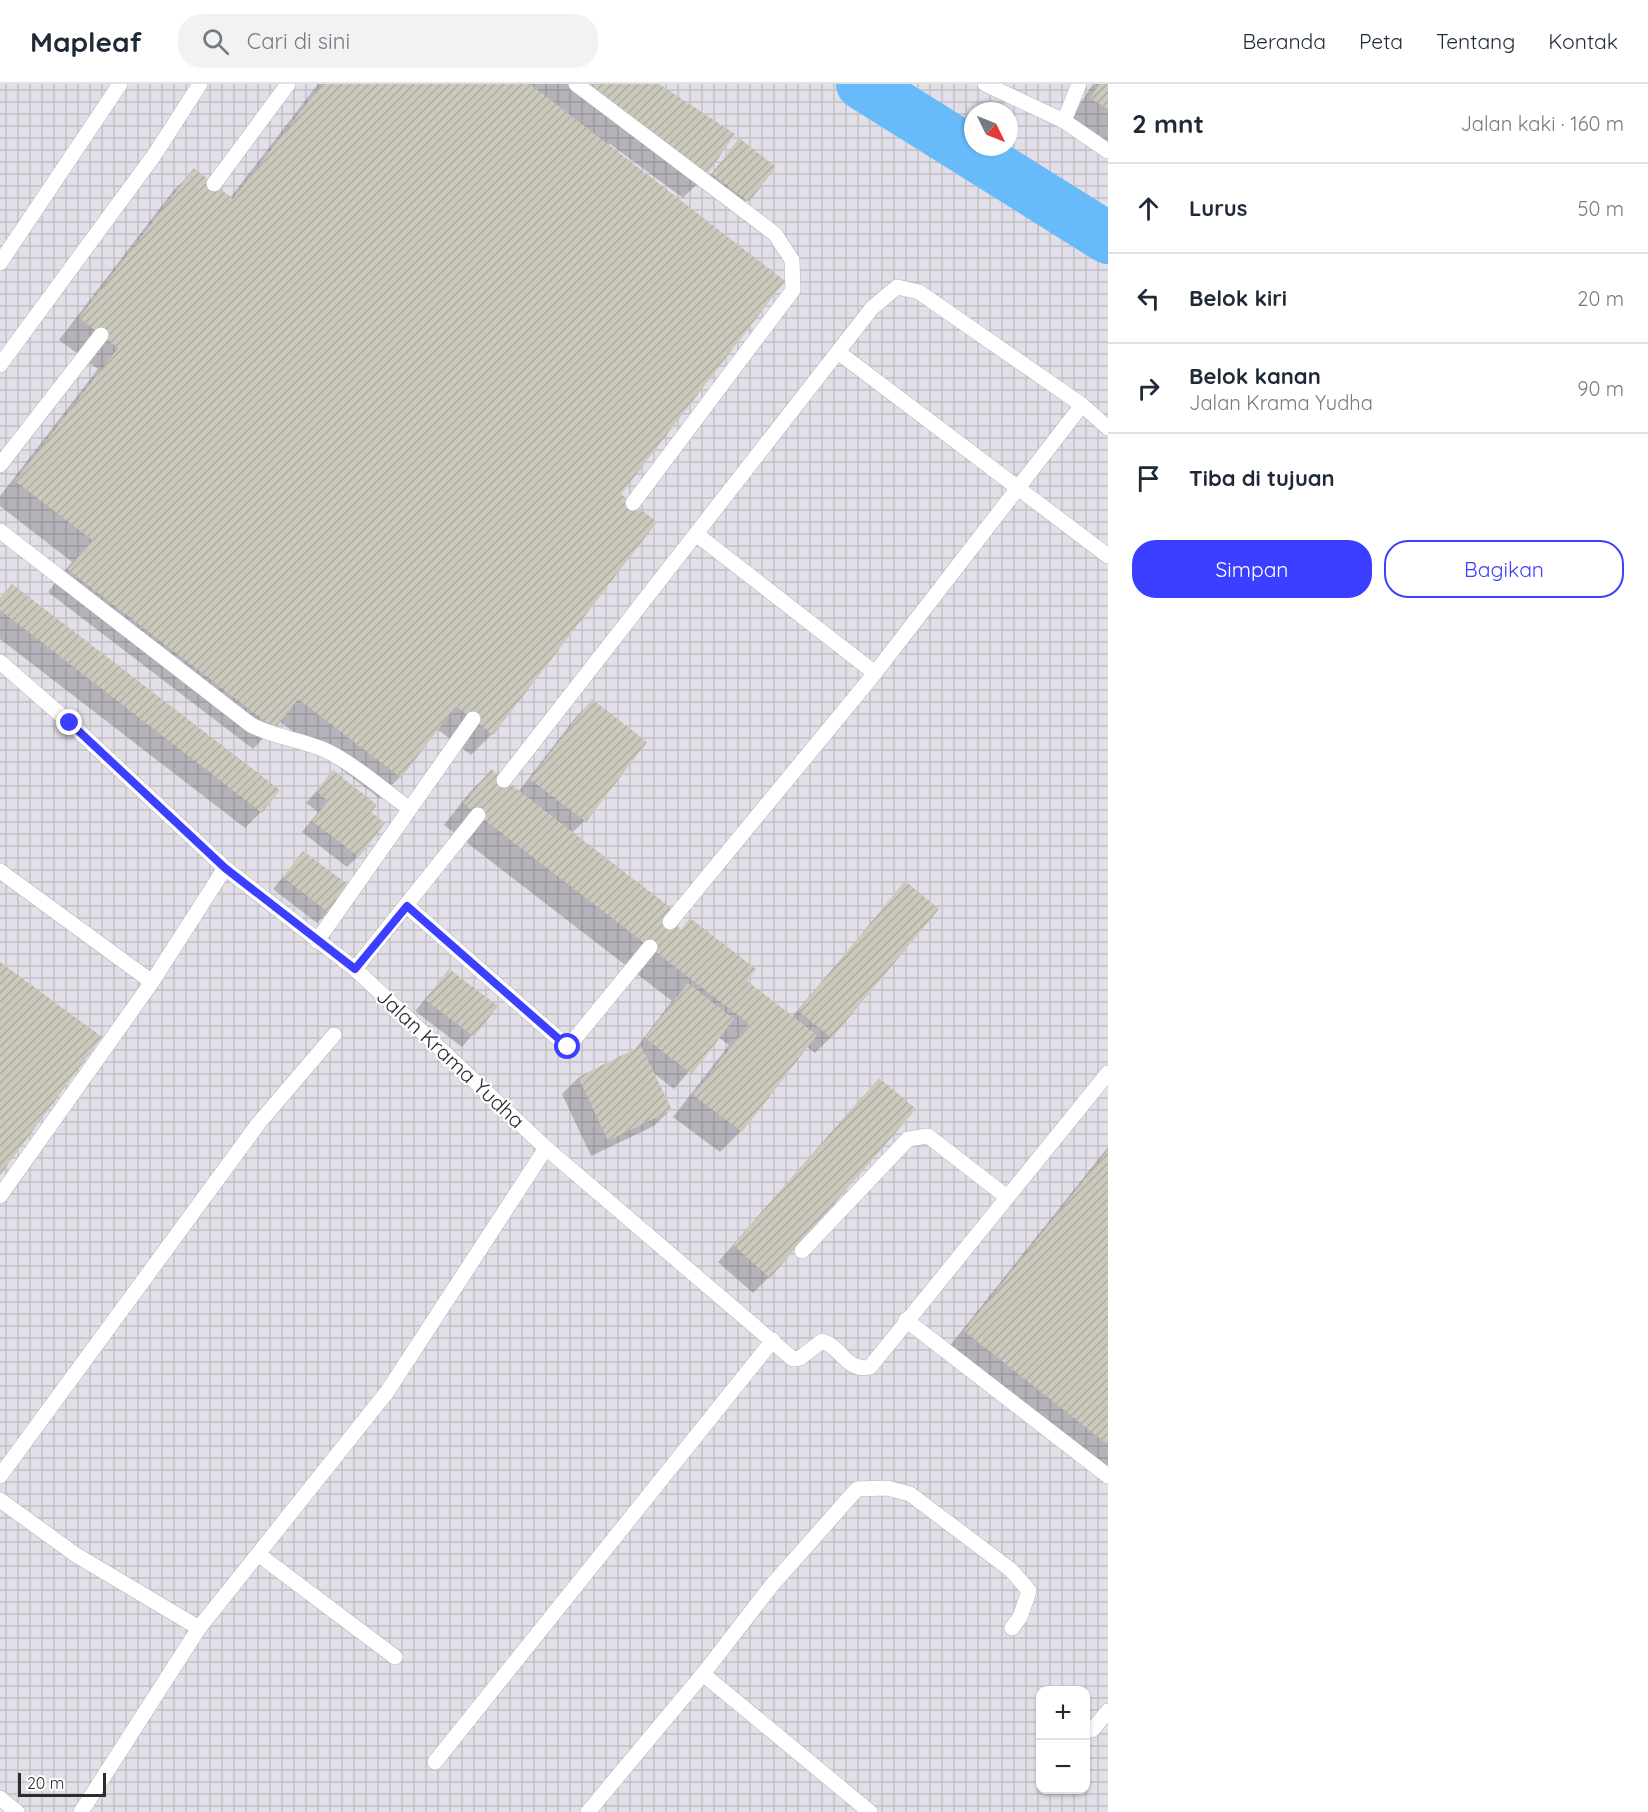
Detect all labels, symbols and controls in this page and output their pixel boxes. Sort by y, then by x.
search box [178,14,598,68]
text: Mapleaf [30,24,142,59]
icon: search [199,25,232,58]
text: Cari di sini [247,27,350,55]
text: Beranda [1242,28,1326,54]
text: Peta [1359,28,1403,54]
text: Tentang [1436,28,1515,54]
text: Kontak [1548,28,1618,54]
north arrow [964,102,1018,156]
text: 2 mnt [1132,107,1204,140]
text: Jalan kaki · 160 m [1460,111,1624,136]
icon: ahead [1132,192,1165,225]
text: Lurus [1189,194,1247,222]
text: 50 m [1578,196,1624,221]
icon: left [1132,282,1165,315]
text: Belok kiri [1189,284,1287,312]
text: 20 m [1577,286,1624,311]
text: Belok kanan [1189,362,1321,390]
icon: right [1132,372,1165,405]
text: 90 m [1577,376,1624,401]
text: Jalan Krama Yudha [1189,390,1373,415]
icon: arrive [1132,462,1165,495]
text: Tiba di tujuan [1189,464,1335,492]
button: Simpan [1132,540,1372,598]
button: Bagikan [1384,540,1624,598]
route end [56,709,82,735]
street label: Jalan Krama Yudha [372,983,530,1133]
route start [554,1033,580,1059]
map controls [1036,1686,1090,1794]
button: + [1036,1686,1090,1740]
button: − [1036,1740,1090,1794]
scale bar [18,1770,106,1798]
text: 20 m [27,1773,64,1793]

